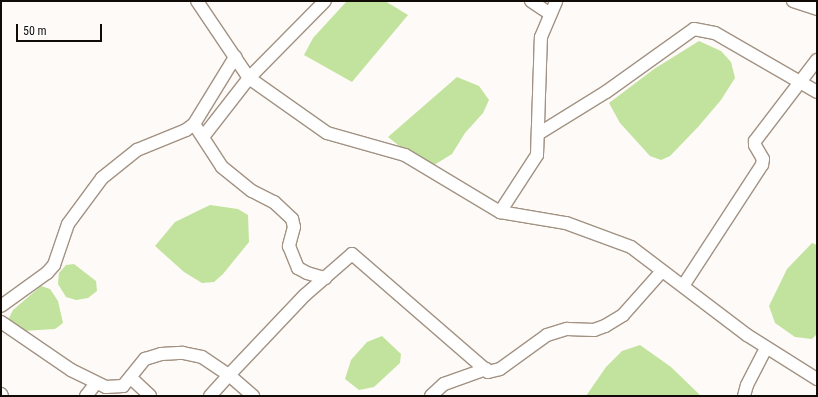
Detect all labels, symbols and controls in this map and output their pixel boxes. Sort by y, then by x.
scale bar [18,16,104,42]
text: 50 m [23,24,47,38]

